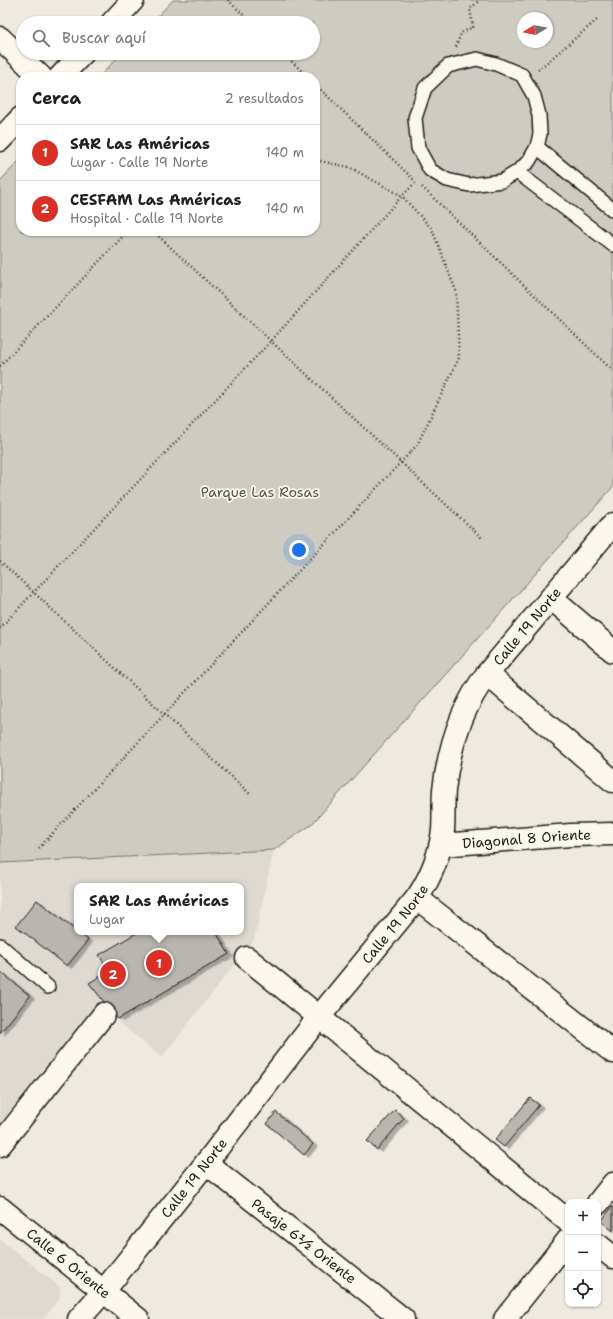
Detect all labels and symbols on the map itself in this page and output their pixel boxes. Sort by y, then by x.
north arrow [517,12,553,48]
park label: Parque Las Rosas [201,483,319,501]
your location [289,540,309,560]
street label: Calle 19 Norte [489,583,565,669]
street label: Diagonal 8 Oriente [462,826,591,852]
street label: Calle 19 Norte [358,881,432,967]
pin: 1 [146,948,172,978]
pin: 2 [100,959,126,989]
street label: Calle 19 Norte [157,1134,231,1221]
street label: Pasaje 6½ Oriente [248,1194,360,1288]
street label: Calle 6 Oriente [23,1224,114,1302]

